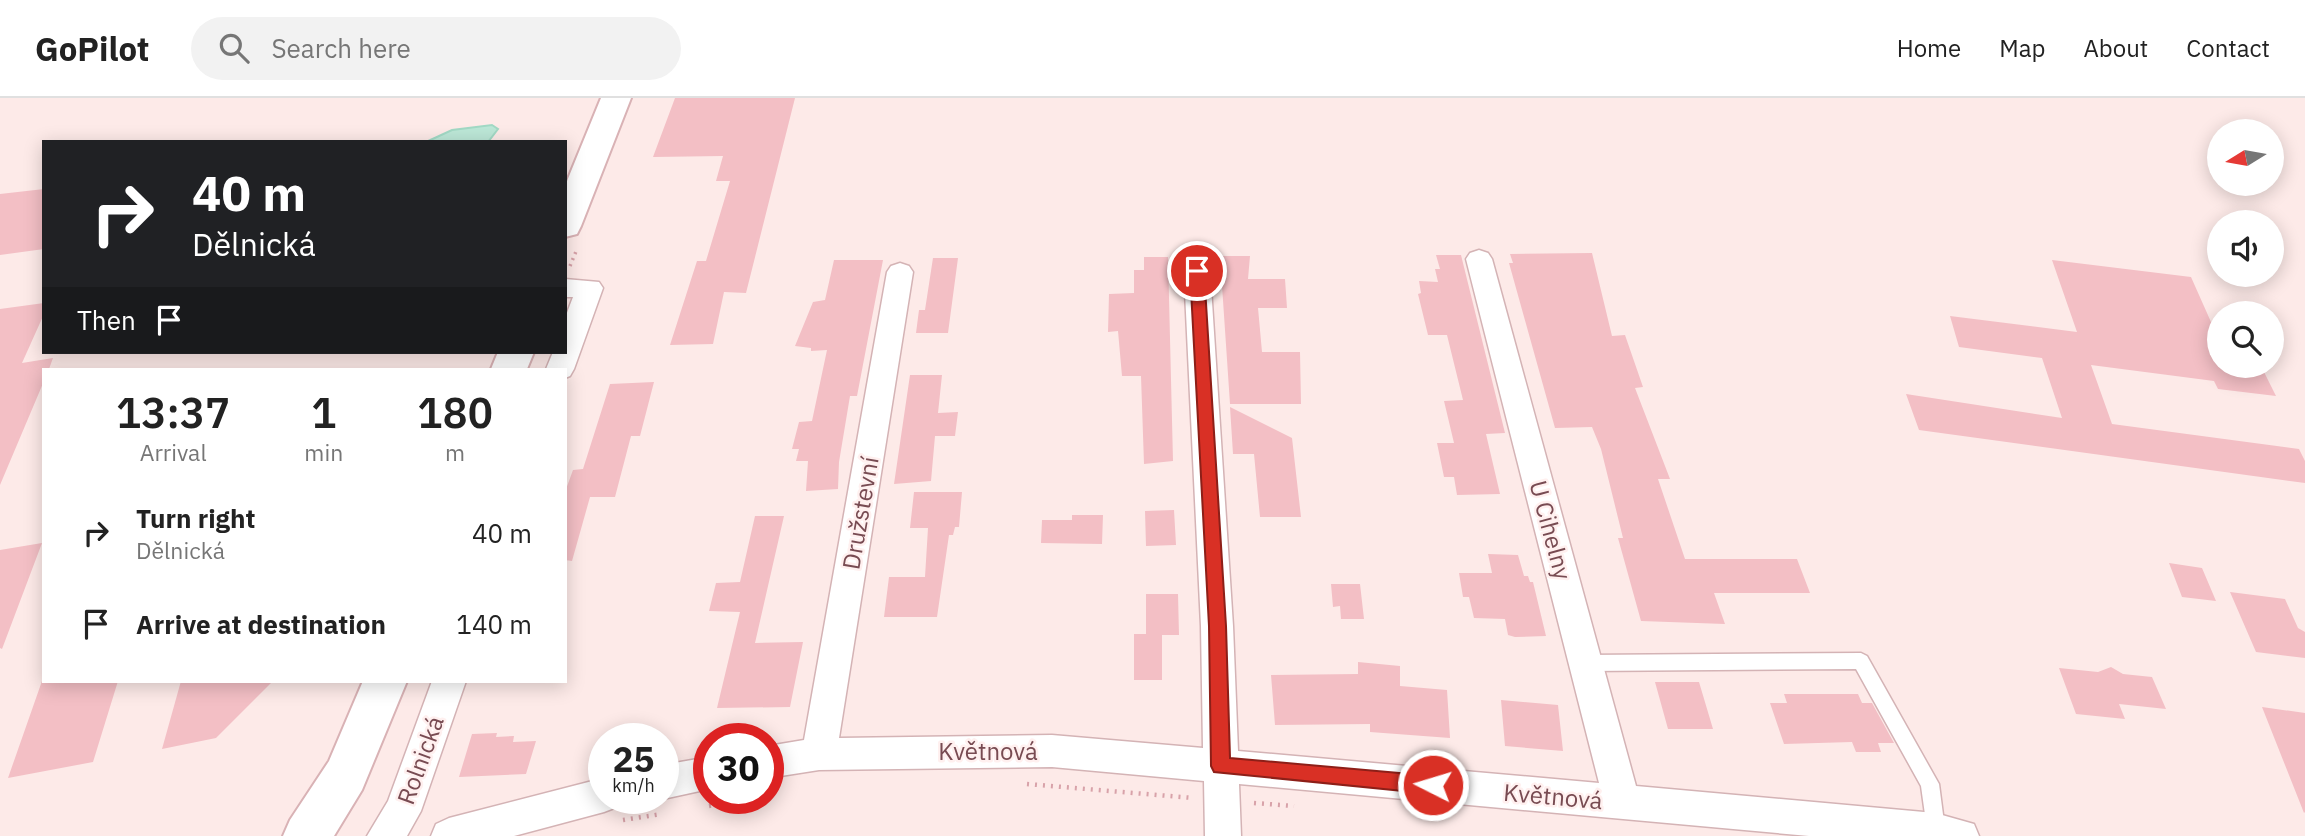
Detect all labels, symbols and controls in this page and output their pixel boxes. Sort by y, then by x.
search box [191,17,681,80]
text: GoPilot [35,27,149,70]
icon: search [215,29,253,67]
text: Search here [271,31,411,65]
text: Home [1897,32,1961,64]
text: Map [1999,32,2045,64]
text: About [2083,32,2148,64]
text: Contact [2186,32,2270,64]
north arrow [2207,119,2284,196]
map controls [2207,119,2284,378]
text: 40 m [192,161,306,224]
icon: right [77,168,168,259]
button: sound [2207,210,2284,287]
text: Dělnická [192,223,316,265]
pin [1167,241,1227,301]
icon: arrive [1178,252,1216,290]
icon: arrive [150,301,188,339]
button: search [2207,301,2284,378]
text: Then [77,303,136,337]
text: 13:37 [116,385,230,440]
text: 1 [311,385,336,440]
text: 180 [417,385,493,440]
text: Arrival [140,437,207,467]
text: min [304,437,343,467]
text: m [445,437,465,467]
street label: Družstevní [834,454,886,572]
street label: U Cihelny [1522,477,1580,583]
text: Turn right [136,501,255,535]
icon: right [77,514,115,552]
text: 40 m [472,516,532,550]
text: Dělnická [136,535,225,565]
icon: arrive [77,605,115,643]
text: Arrive at destination [136,607,386,641]
text: 140 m [456,607,532,641]
street label: Rolnická [389,711,451,809]
speed limit sign: 30 [693,723,784,814]
street label: Květnová [938,735,1038,767]
text: 25 [612,736,655,782]
position arrow [1396,748,1470,822]
text: km/h [612,774,655,797]
street label: Květnová [1502,776,1604,816]

